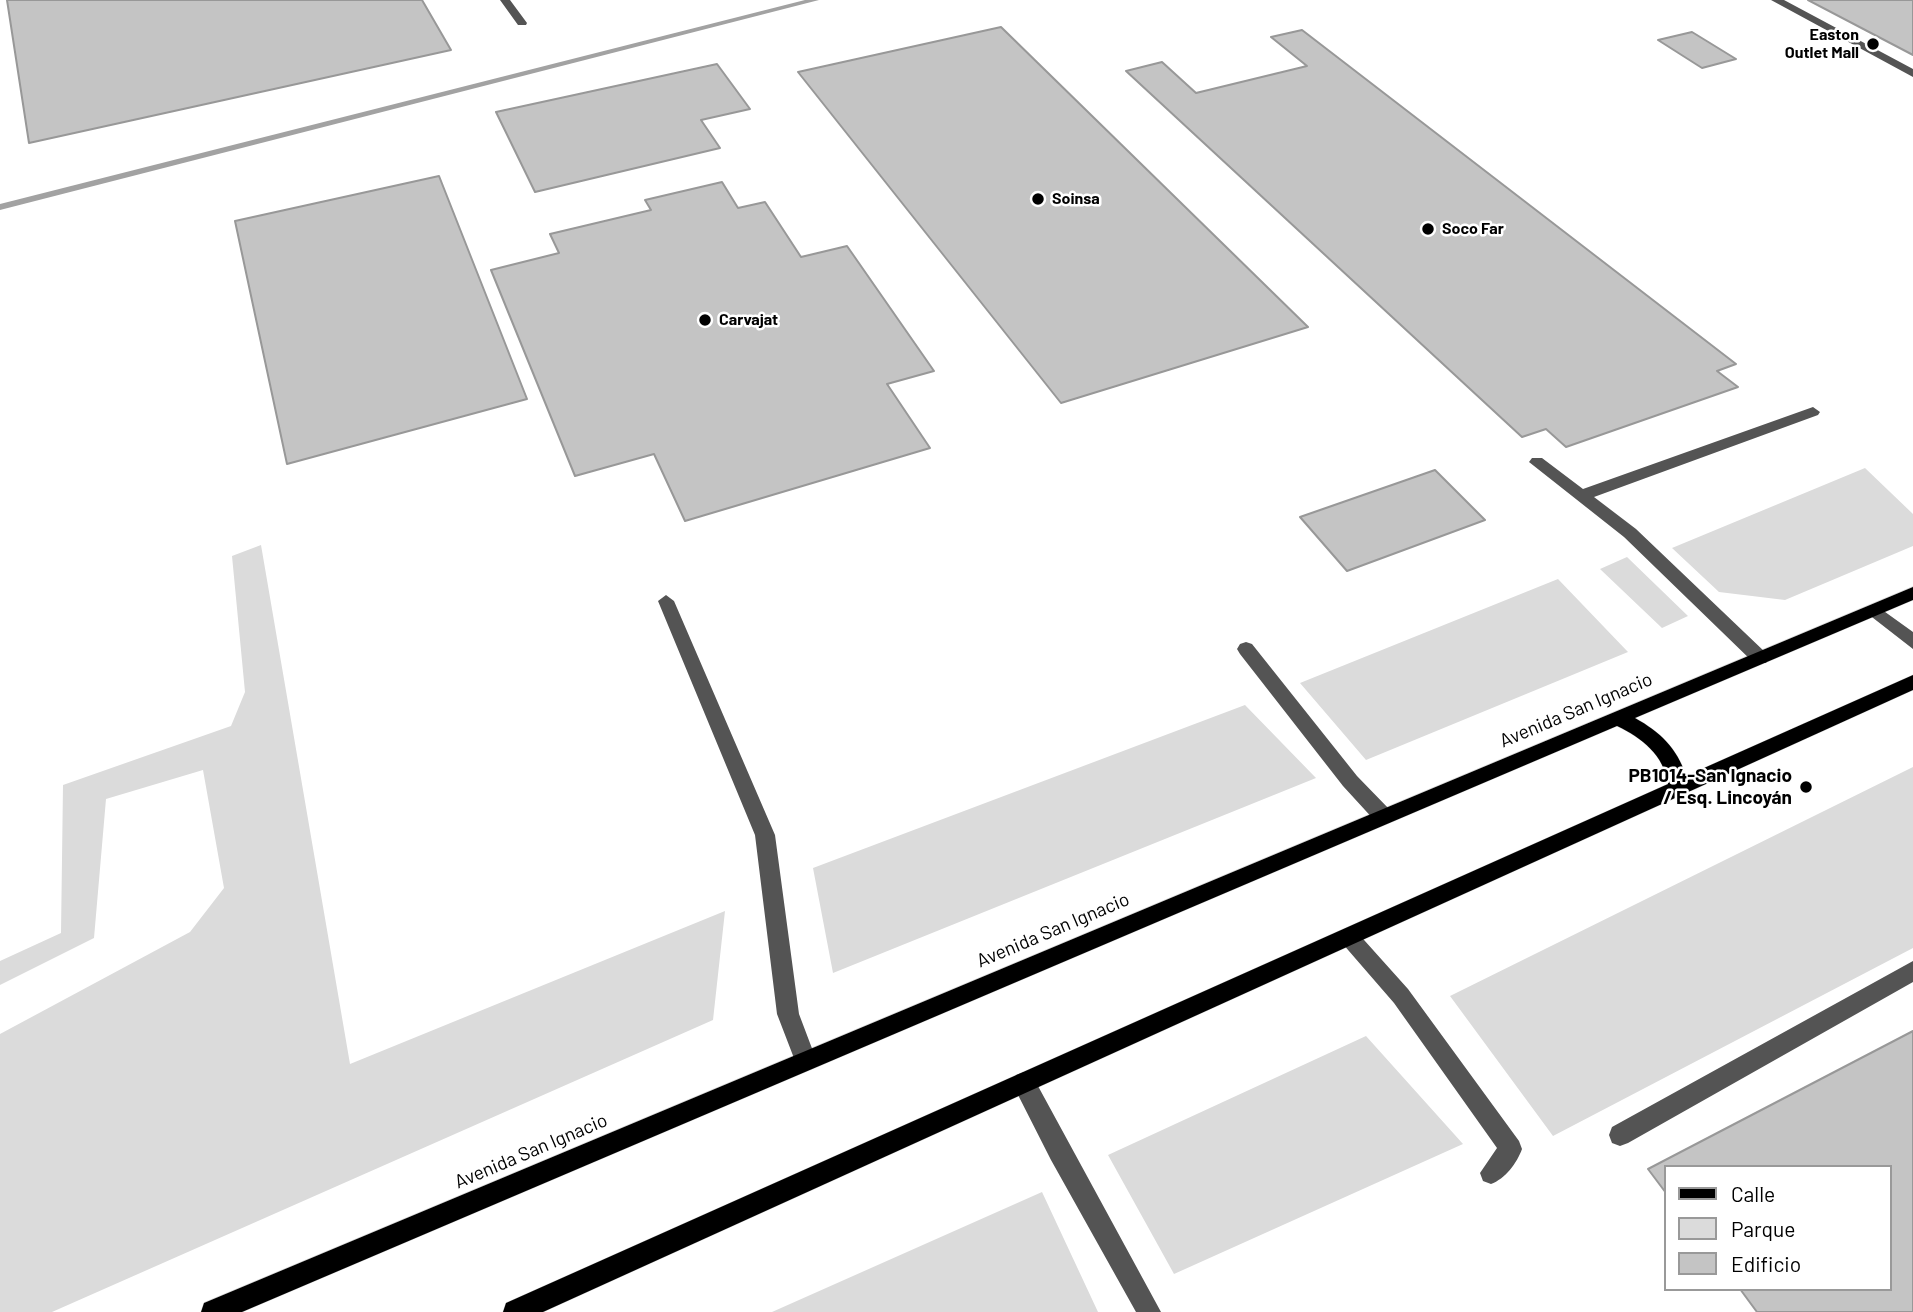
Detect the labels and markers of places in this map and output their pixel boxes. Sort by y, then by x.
place label: Easton Outlet Mall [1785,25,1859,63]
marker: Easton Outlet Mall [1865,36,1881,52]
place label: Soinsa [1052,189,1100,209]
marker: Soinsa [1030,191,1046,207]
place label: Soco Far [1442,219,1504,239]
marker: Soco Far [1420,221,1436,237]
place label: Carvajat [719,310,778,330]
marker: Carvajat [697,312,713,328]
place label: PB1014-San Ignacio / Esq. Lincoyán [1629,765,1792,809]
marker: PB1014-San Ignacio / Esq. Lincoyán [1798,779,1814,795]

